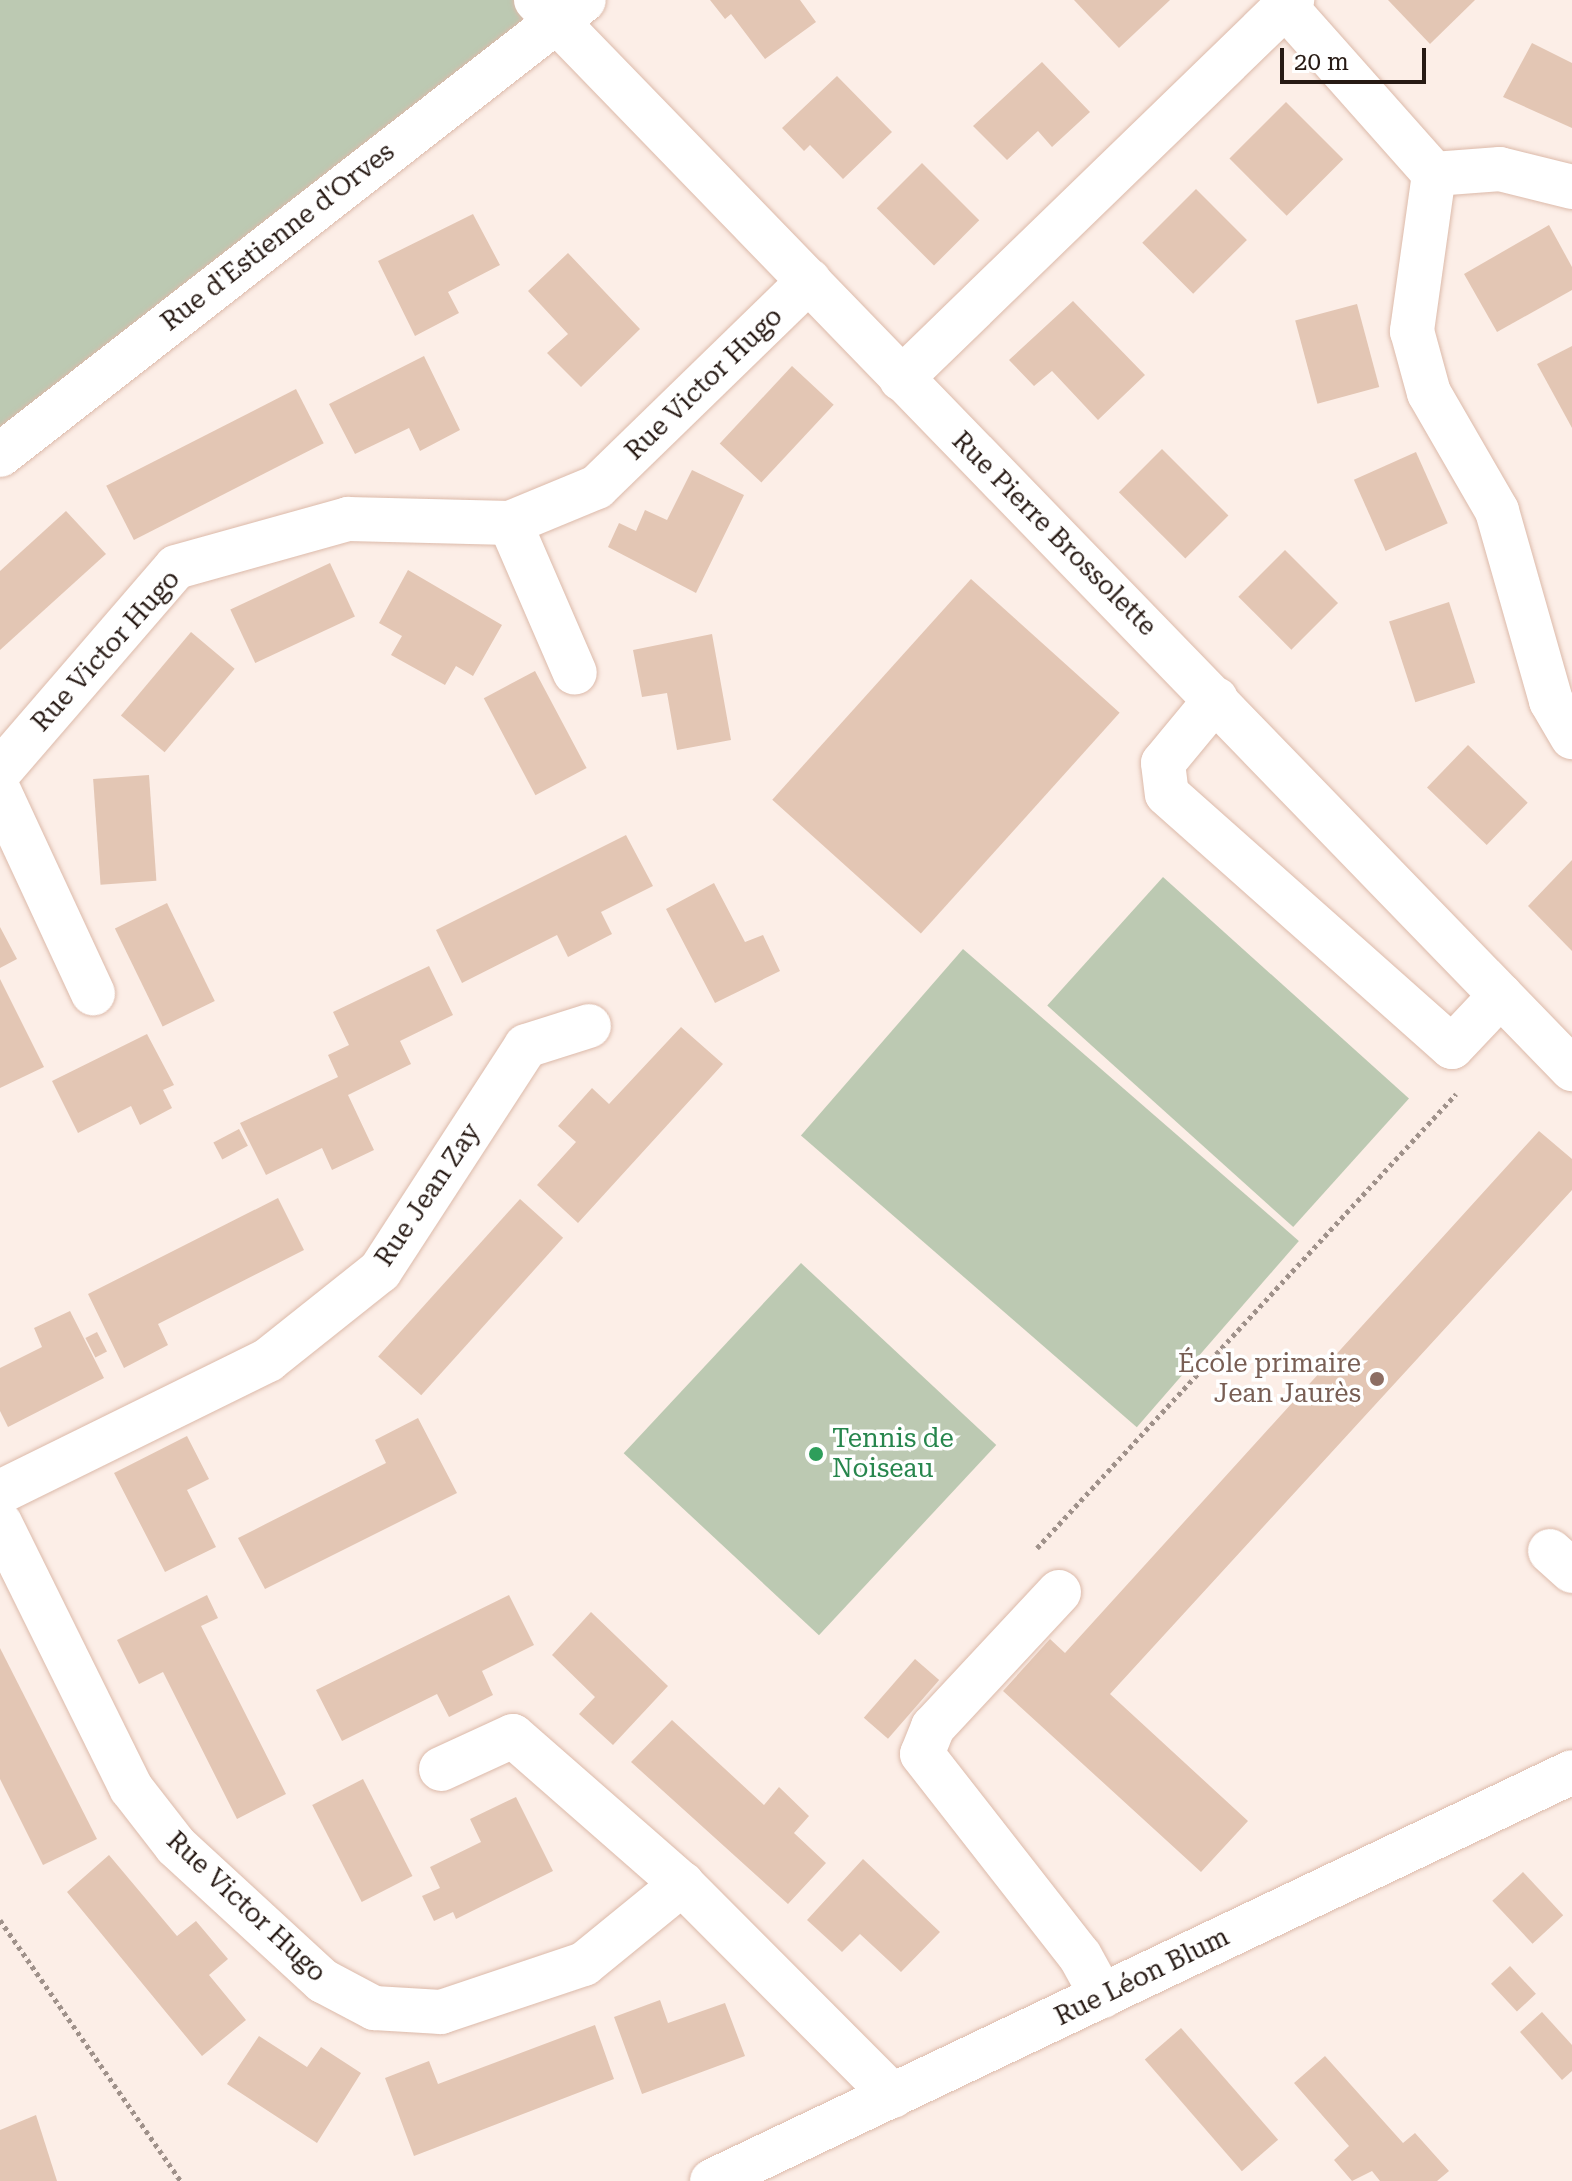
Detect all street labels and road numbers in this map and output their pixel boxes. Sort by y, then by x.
street label: Rue d'Estienne d'Orves [155,136,401,338]
street label: Rue Victor Hugo [619,301,789,467]
street label: Rue Pierre Brossolette [945,425,1163,643]
street label: Rue Victor Hugo [25,564,187,738]
street label: Rue Jean Zay [369,1118,487,1272]
street label: Rue Victor Hugo [160,1825,332,1989]
street label: Rue Léon Blum [1050,1921,1234,2033]

